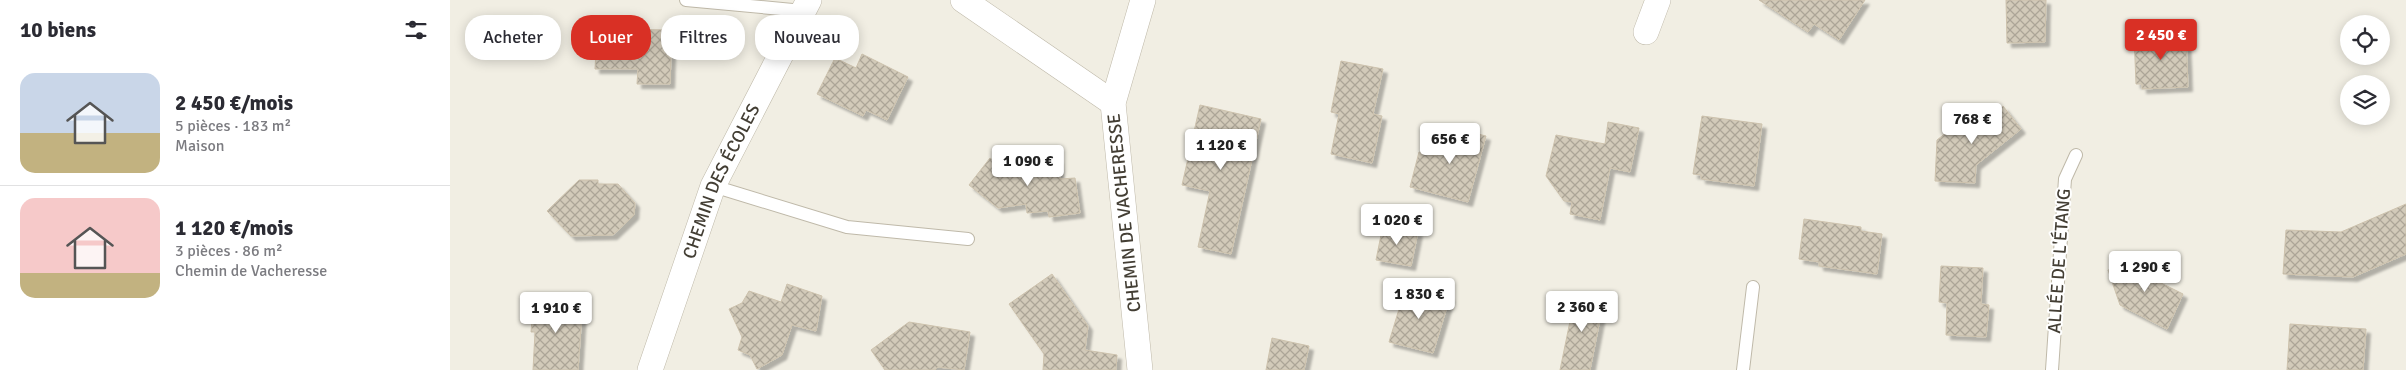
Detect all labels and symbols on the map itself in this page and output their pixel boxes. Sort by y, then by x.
pin: 2 450 € [2115,18,2207,61]
street label: CHEMIN DES ÉCOLES [678,100,765,262]
pin: 768 € [1937,102,2007,145]
street label: CHEMIN DE VACHERESSE [1103,113,1145,313]
pin: 656 € [1415,122,1485,165]
pin: 1 120 € [1175,128,1267,171]
pin: 1 090 € [982,144,1074,187]
street label: ALLÉE DE L'ÉTANG [2043,188,2075,334]
pin: 1 020 € [1351,204,1443,246]
pin: 1 290 € [2099,250,2191,293]
pin: 1 830 € [1373,278,1465,320]
pin: 2 360 € [1536,290,1628,333]
pin: 1 910 € [510,292,602,334]

